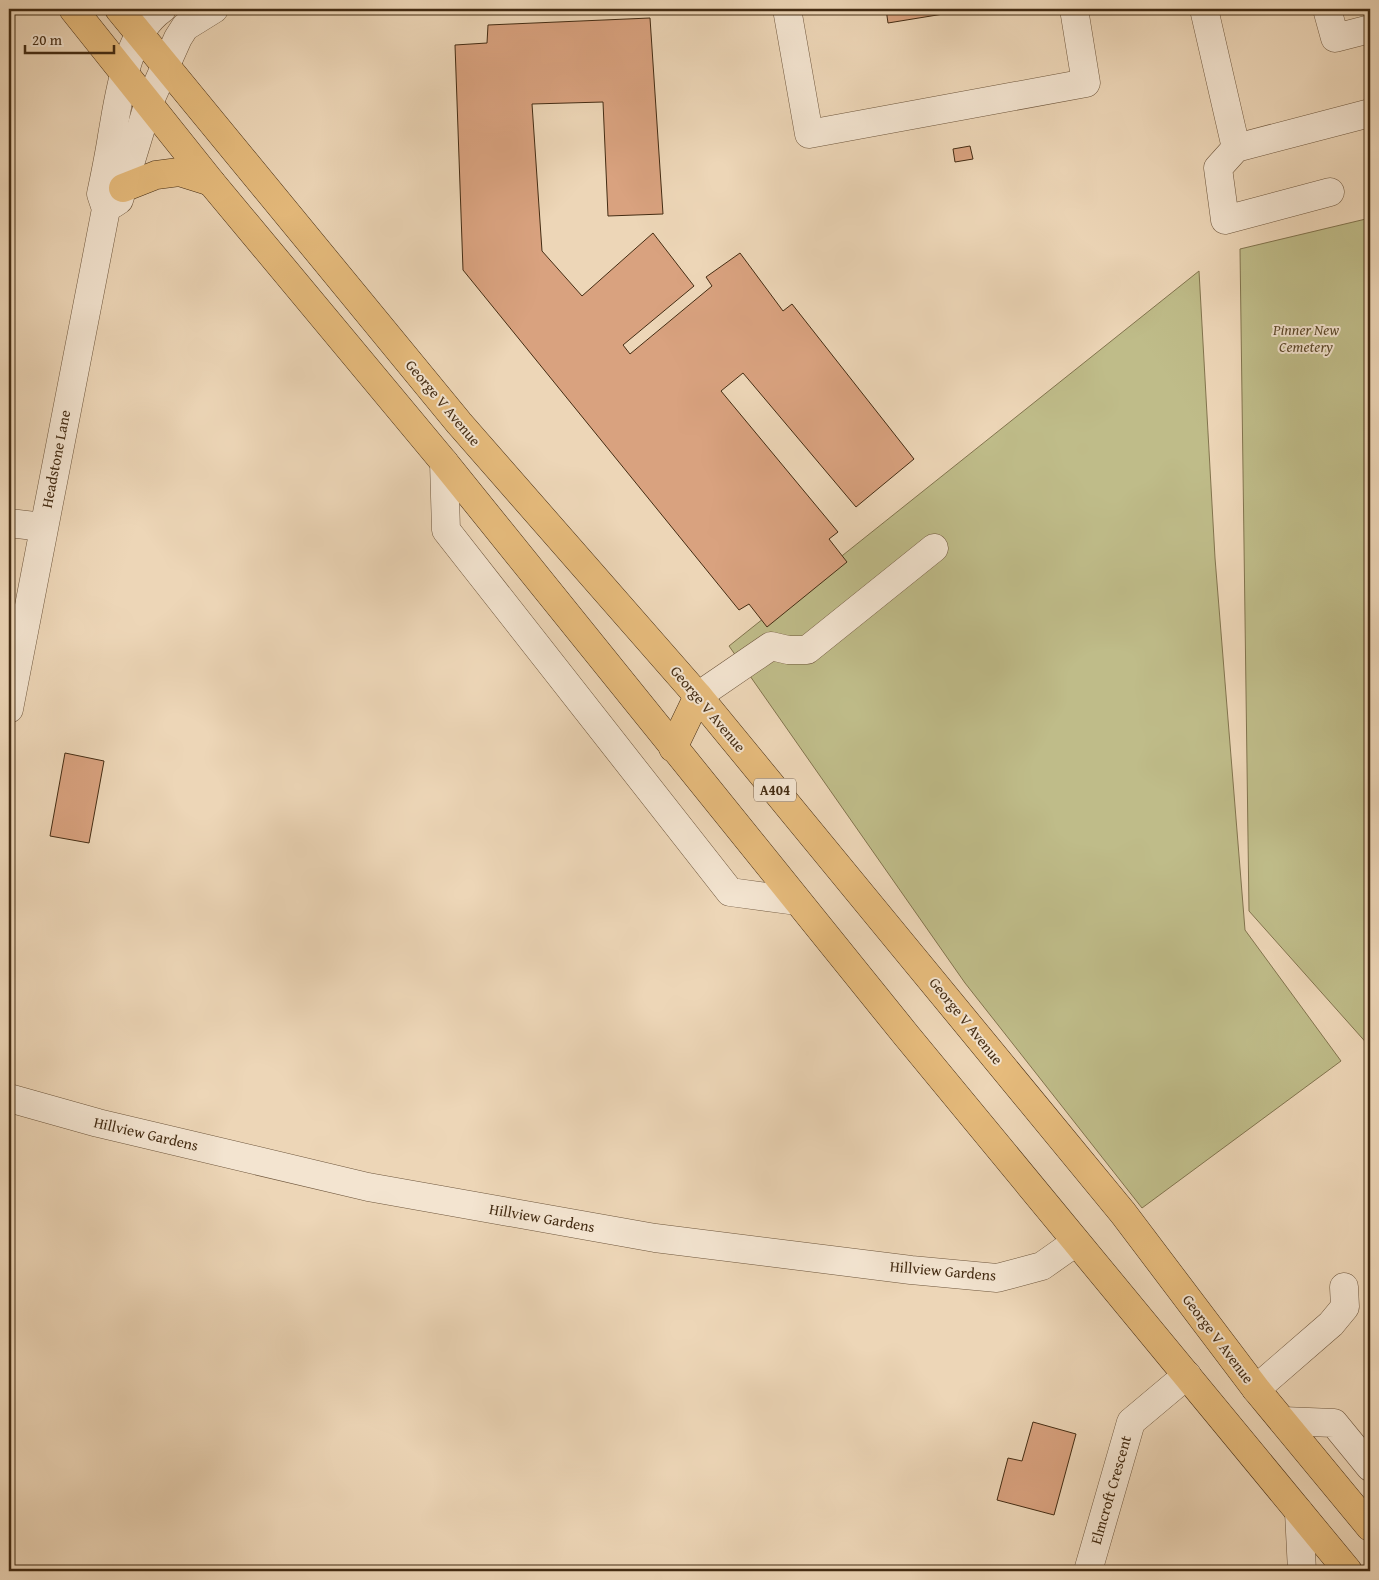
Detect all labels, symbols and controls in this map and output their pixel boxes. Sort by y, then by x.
scale bar [25,22,114,54]
text: 20 m [32,29,63,50]
park label: Pinner New Cemetery [1272,319,1339,357]
street label: George V Avenue [401,355,486,450]
street label: Headstone Lane [36,408,75,510]
street label: George V Avenue [666,661,751,756]
road number: A404 [754,778,796,802]
street label: George V Avenue [925,973,1008,1069]
street label: Hillview Gardens [92,1111,200,1156]
street label: Hillview Gardens [488,1198,596,1237]
street label: Hillview Gardens [889,1255,997,1286]
street label: George V Avenue [1178,1290,1259,1388]
street label: Elmcroft Crescent [1085,1432,1136,1547]

